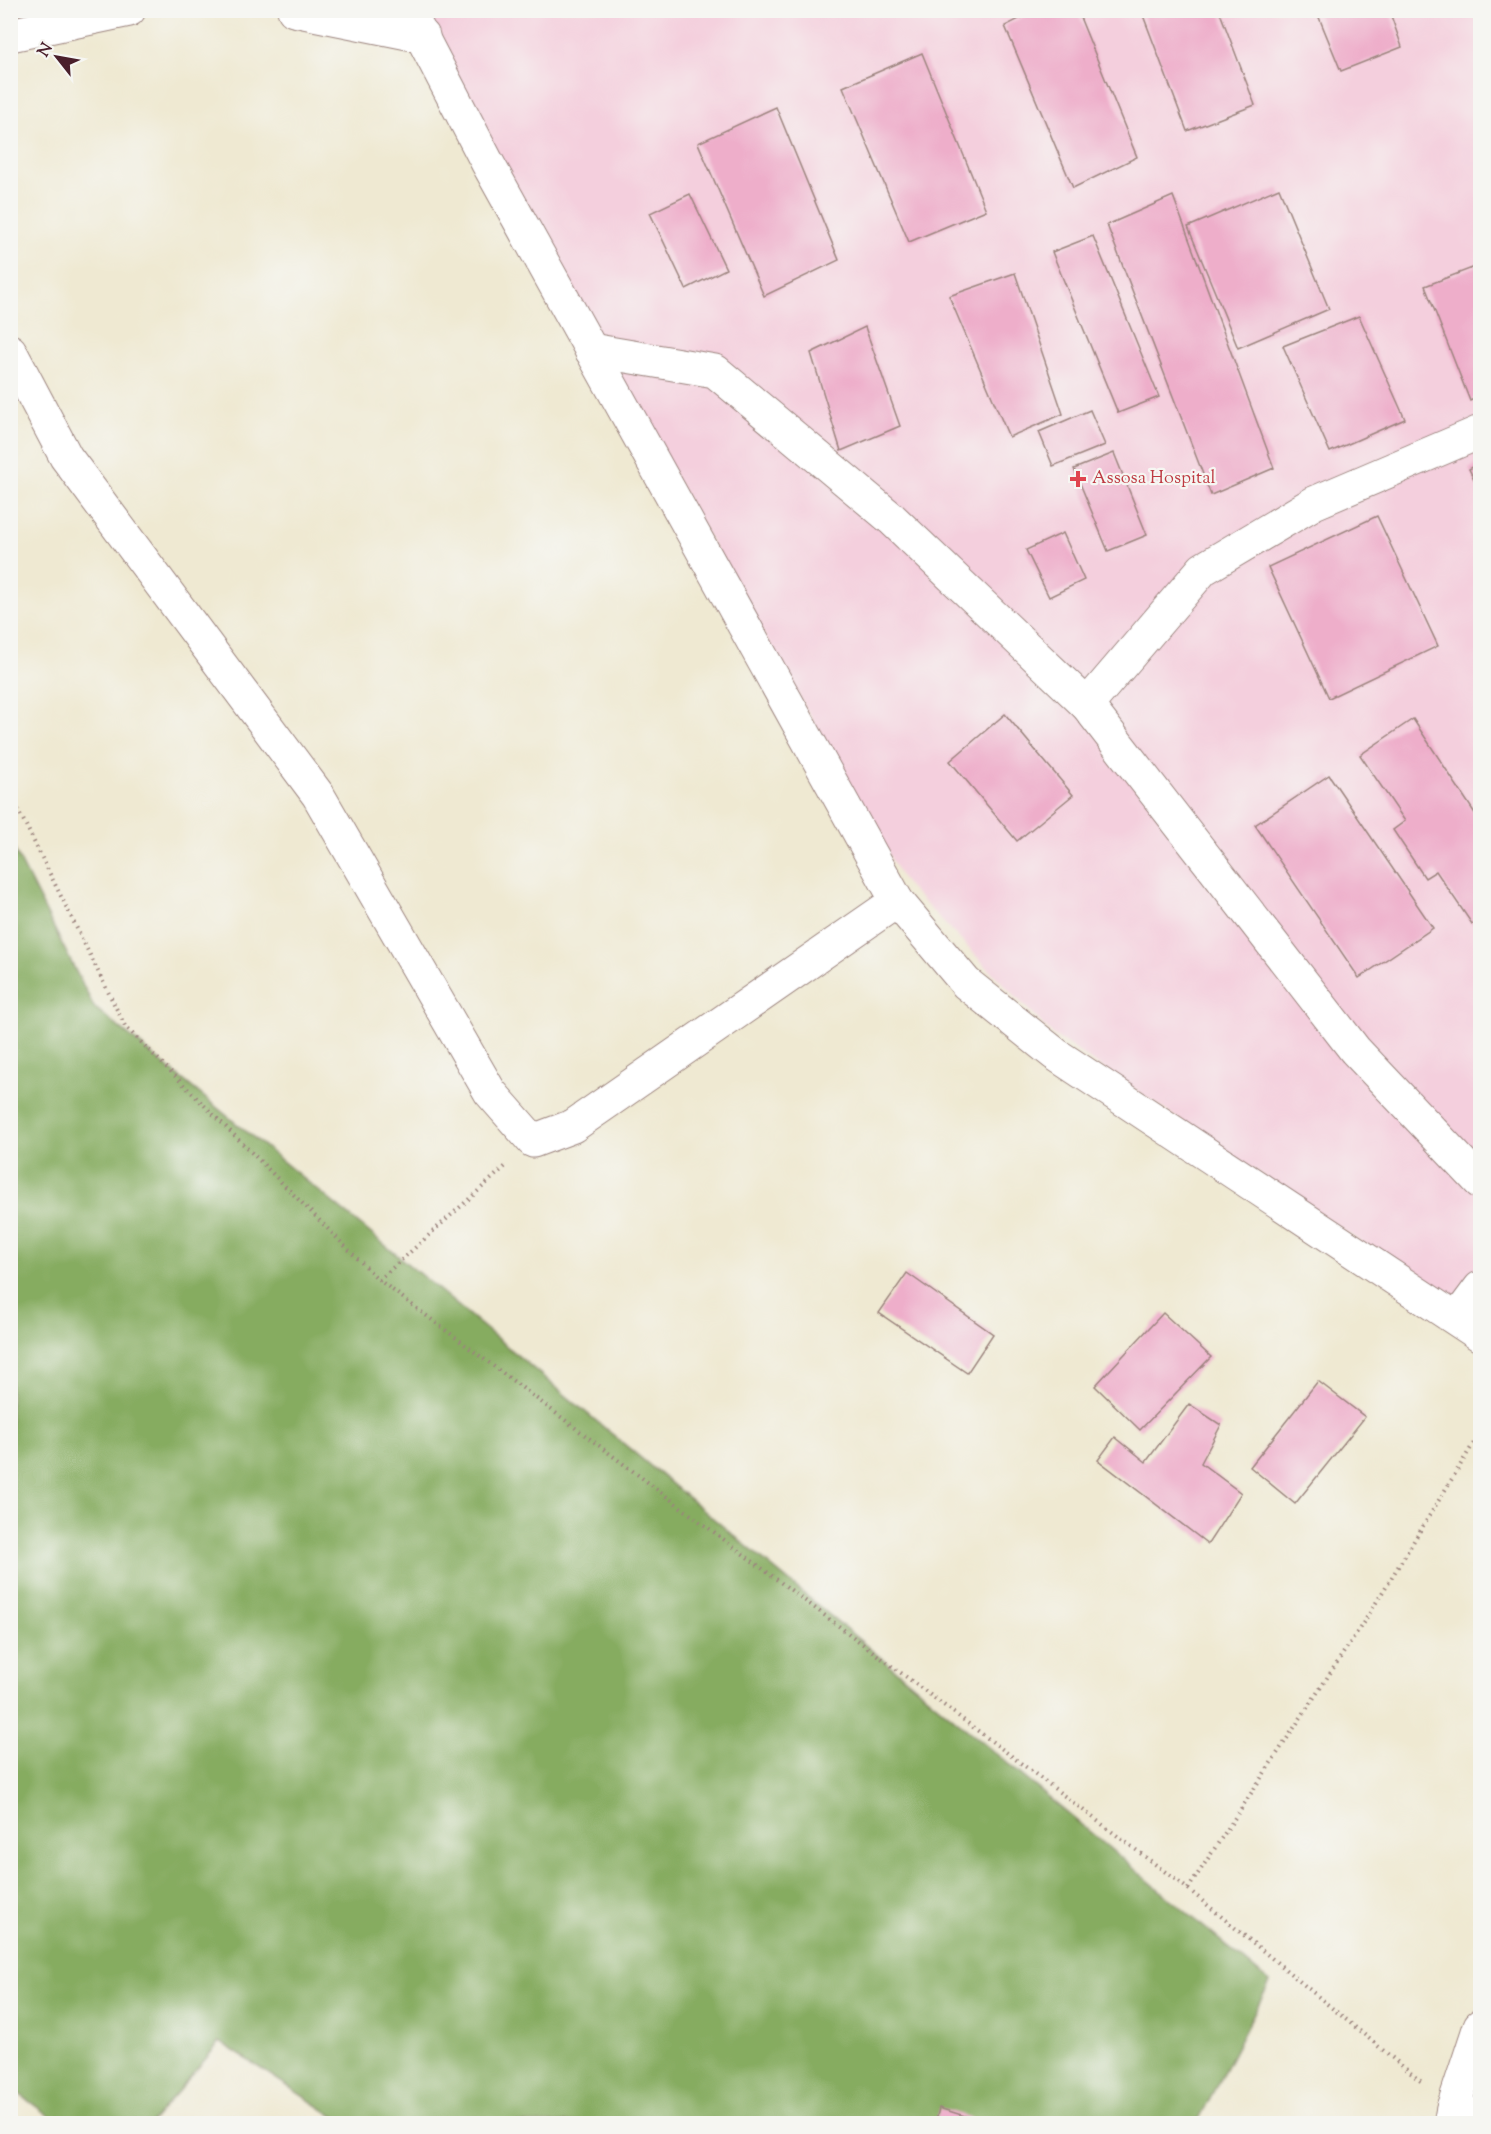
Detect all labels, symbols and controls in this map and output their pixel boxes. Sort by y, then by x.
north arrow [27,27,87,87]
text: N [33,39,60,62]
place label: Assosa Hospital [1092,466,1215,492]
marker: Assosa Hospital [1069,470,1087,488]

